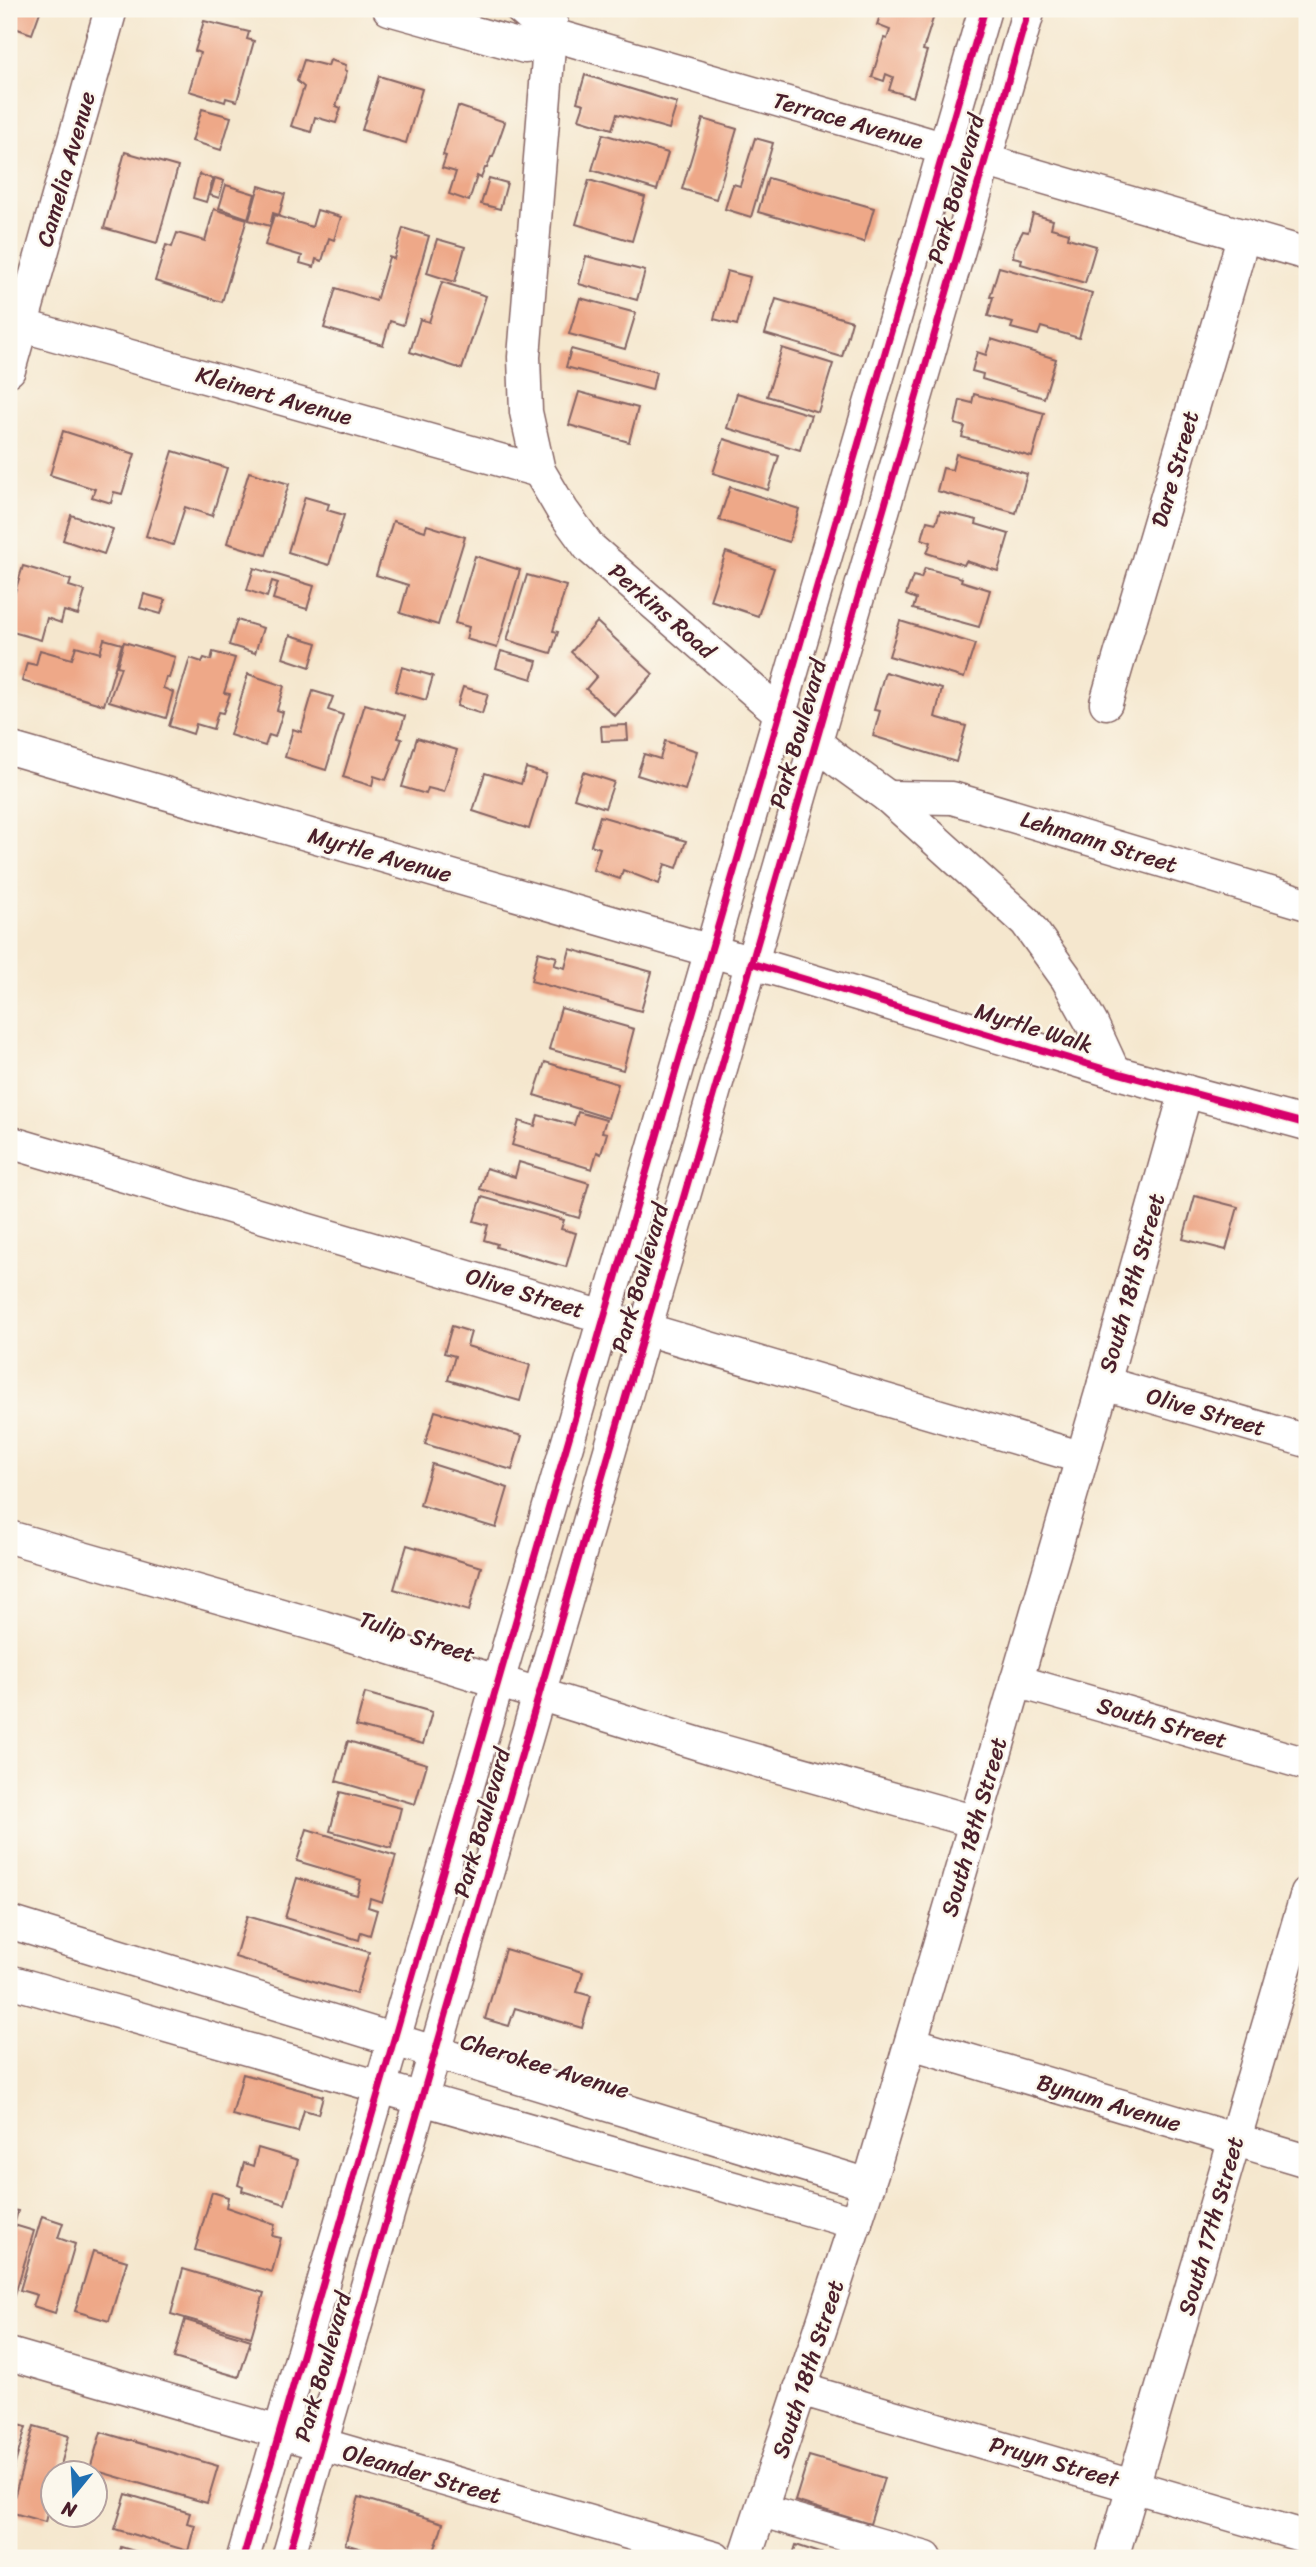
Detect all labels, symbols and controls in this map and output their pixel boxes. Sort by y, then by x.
street label: Terrace Avenue [768,80,928,162]
street label: Camelia Avenue [24,86,108,252]
street label: Park Boulevard [915,108,997,269]
street label: Kleinert Avenue [191,354,357,438]
street label: Dare Street [1139,406,1211,532]
street label: Perkins Road [599,552,727,671]
street label: Park Boulevard [757,653,839,814]
street label: Lehmann Street [1015,799,1183,885]
street label: Myrtle Avenue [303,815,457,895]
street label: Myrtle Walk [970,991,1098,1065]
street label: South 18th Street [1087,1188,1177,1378]
street label: Park Boulevard [599,1197,681,1358]
street label: Olive Street [460,1256,590,1330]
street label: Olive Street [1142,1375,1270,1449]
street label: Tulip Street [354,1599,480,1675]
street label: South Street [1092,1685,1232,1761]
street label: South 18th Street [929,1732,1019,1922]
street label: Park Boulevard [441,1742,523,1903]
street label: Cherokee Avenue [456,2021,635,2111]
street label: Bynum Avenue [1032,2062,1186,2144]
street label: South 17th Street [1166,2132,1256,2320]
street label: South 18th Street [760,2275,856,2463]
street label: Park Boulevard [282,2286,364,2447]
street label: Pruyn Street [984,2424,1125,2501]
street label: Oleander Street [338,2432,506,2516]
north arrow [38,2458,108,2528]
text: N [57,2492,81,2528]

